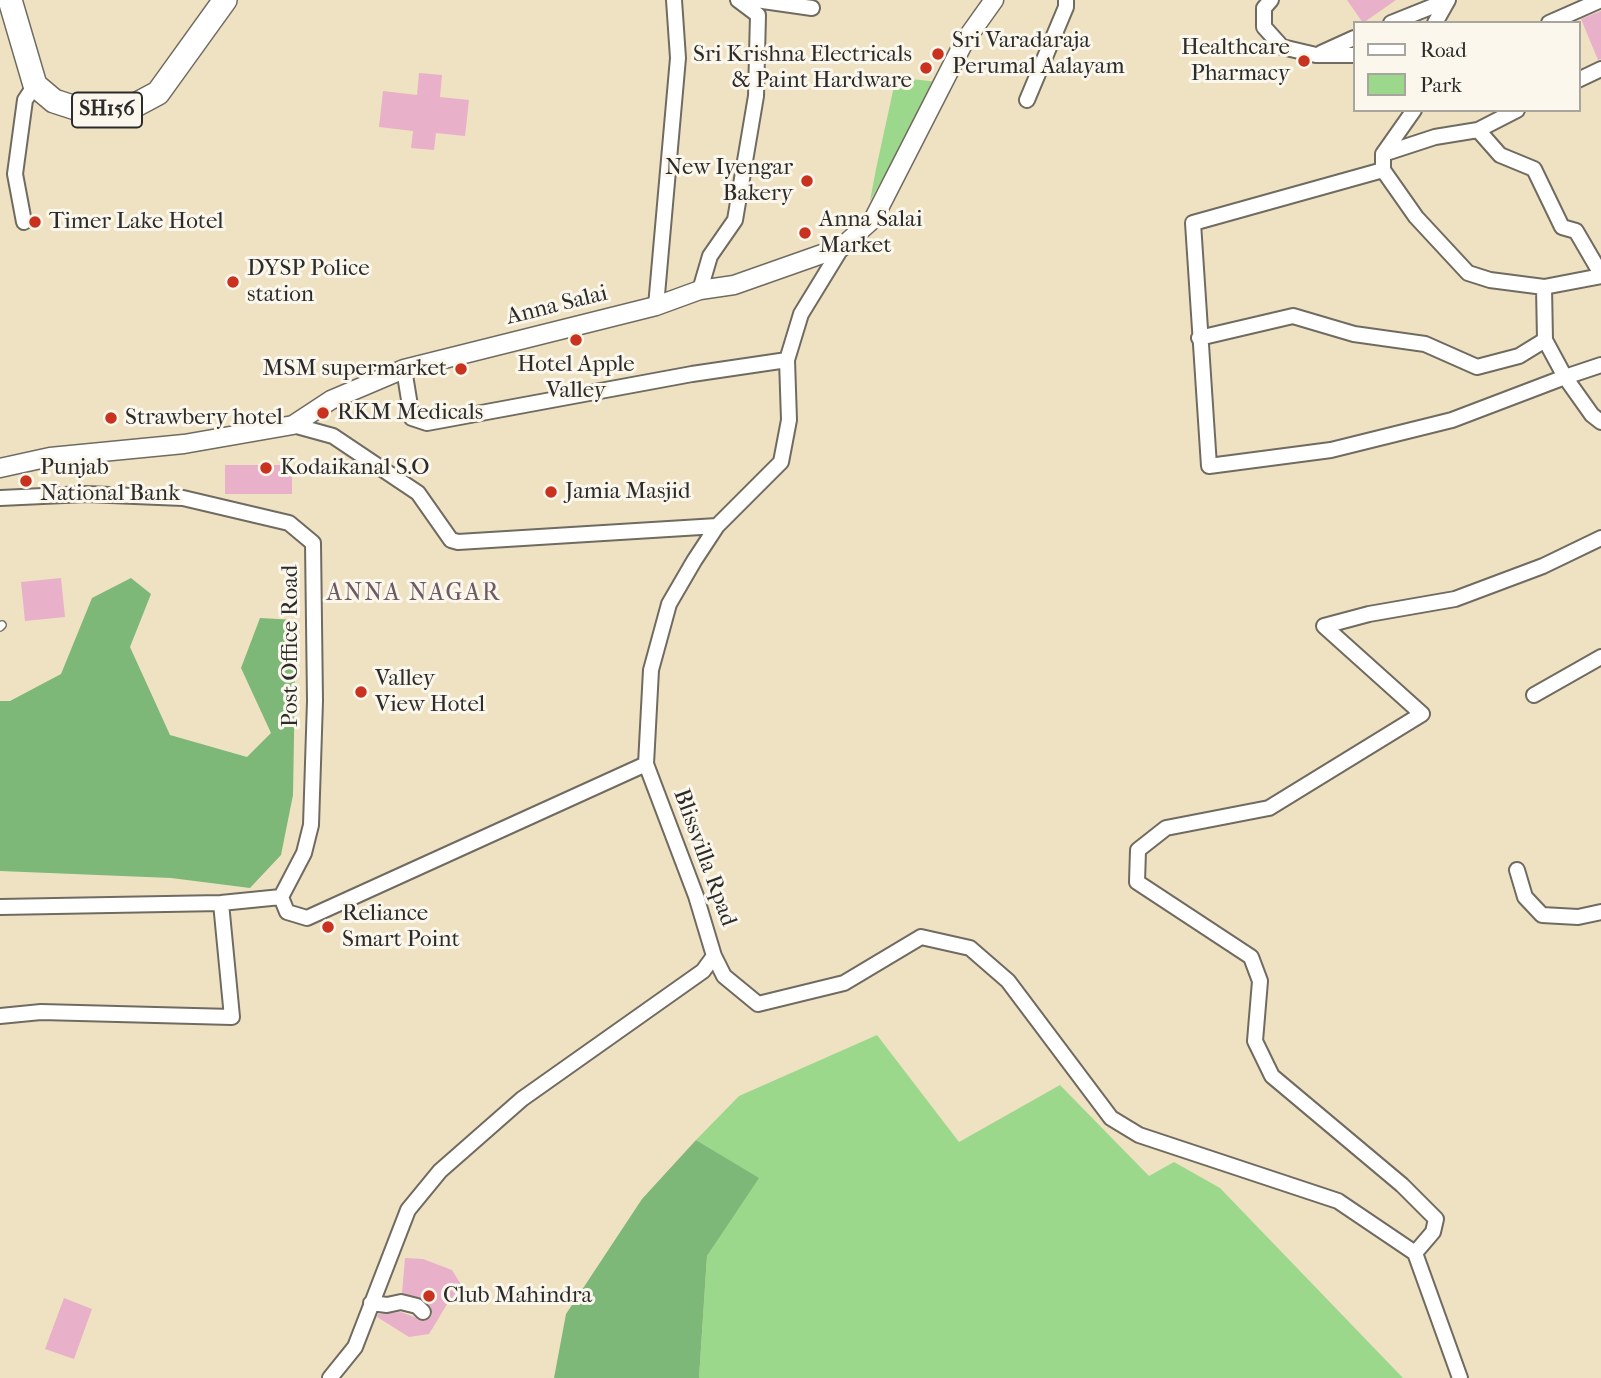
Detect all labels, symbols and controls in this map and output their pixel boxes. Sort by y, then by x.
legend [1352,21,1580,112]
place label: Sri Varadaraja Perumal Aalayam [952,27,1125,81]
place label: Healthcare Pharmacy [1181,34,1290,88]
text: Road [1420,38,1467,62]
place label: Sri Krishna Electricals & Paint Hardware [693,41,912,95]
marker: Sri Varadaraja Perumal Aalayam [930,46,946,62]
marker: Healthcare Pharmacy [1296,53,1312,69]
marker: Sri Krishna Electricals & Paint Hardware [918,60,934,76]
text: Park [1420,73,1462,97]
road number: SH156 [72,92,142,128]
place label: New Iyengar Bakery [665,154,793,208]
marker: New Iyengar Bakery [799,173,815,189]
place label: Anna Salai Market [819,206,922,260]
place label: Timer Lake Hotel [49,208,224,236]
marker: Timer Lake Hotel [27,214,43,230]
marker: Anna Salai Market [797,225,813,241]
place label: DYSP Police station [247,255,370,309]
marker: DYSP Police station [225,274,241,290]
street label: Anna Salai [503,280,611,332]
marker: Hotel Apple Valley [568,332,584,348]
place label: Hotel Apple Valley [517,351,635,405]
place label: MSM supermarket [263,355,447,383]
marker: MSM supermarket [453,361,469,377]
place label: RKM Medicals [337,399,483,427]
place label: Strawbery hotel [125,404,283,432]
marker: RKM Medicals [315,405,331,421]
marker: Strawbery hotel [103,410,119,426]
place label: Punjab National Bank [40,454,180,508]
place label: Kodaikanal S.O [280,454,429,482]
marker: Kodaikanal S.O [258,460,274,476]
marker: Punjab National Bank [18,473,34,489]
place label: Jamia Masjid [565,478,690,506]
marker: Jamia Masjid [543,484,559,500]
street label: Post Office Road [277,565,305,727]
district label: ANNA NAGAR [328,580,500,608]
place label: Valley View Hotel [375,665,485,719]
marker: Valley View Hotel [353,684,369,700]
street label: Blissvilla Rpad [666,786,742,930]
place label: Reliance Smart Point [342,900,460,954]
marker: Reliance Smart Point [320,919,336,935]
place label: Club Mahindra [443,1282,592,1310]
marker: Club Mahindra [421,1288,437,1304]

